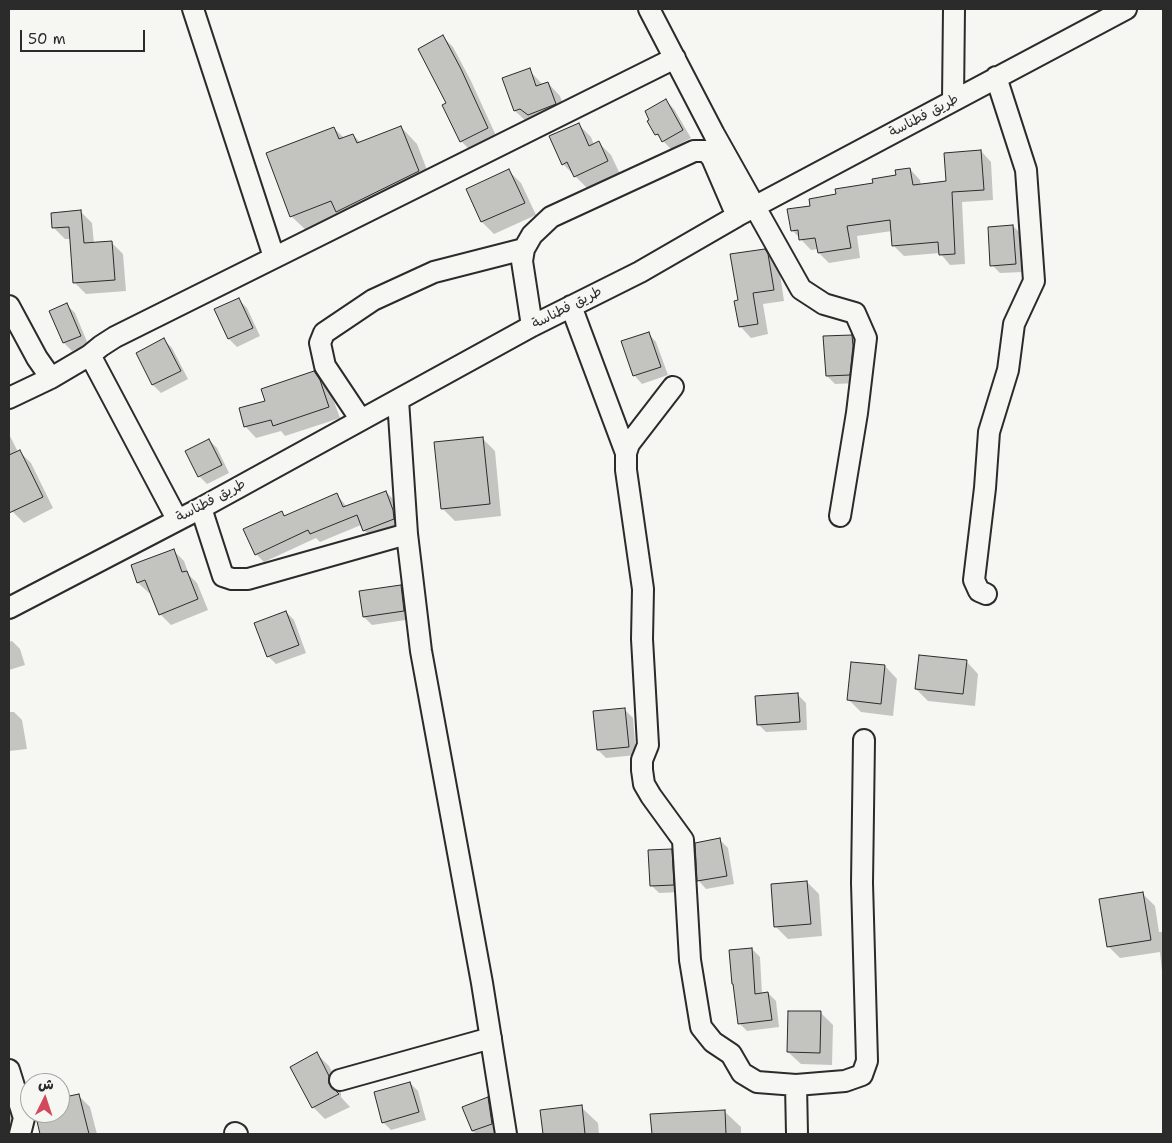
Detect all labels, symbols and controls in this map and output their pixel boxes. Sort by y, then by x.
scale bar [22,20,148,52]
text: 50 m [28,29,66,49]
street label: طريق فطناسة [886,91,962,141]
street label: طريق فطناسة [529,283,605,333]
street label: طريق فطناسة [173,476,249,526]
north arrow [20,1073,70,1123]
text: ش [38,1075,54,1094]

